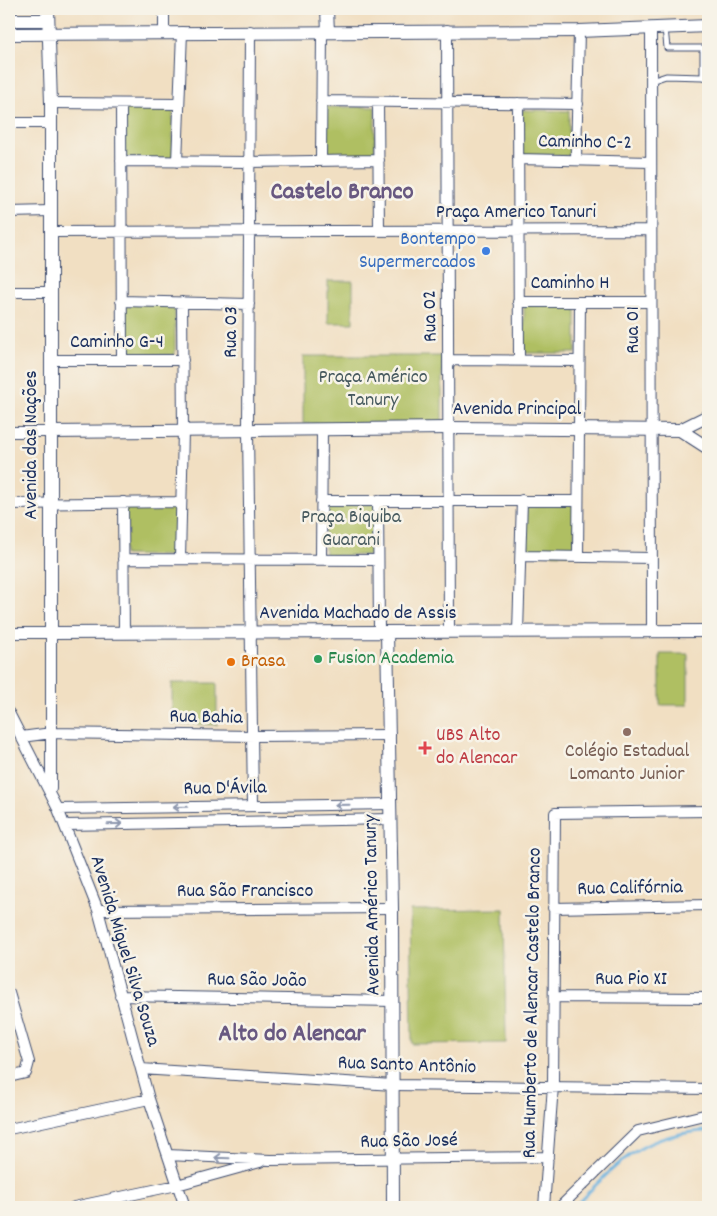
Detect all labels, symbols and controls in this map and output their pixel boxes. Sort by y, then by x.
street label: Caminho C-2 [538,128,632,158]
district label: Castelo Branco [270,175,414,211]
street label: Praça Americo Tanuri [436,199,596,227]
place label: Bontempo Supermercados [359,226,476,277]
marker: Bontempo Supermercados [480,245,492,257]
street label: Caminho H [531,270,609,298]
street label: Rua 02 [417,290,445,342]
street label: Rua 03 [218,306,246,358]
street label: Rua 01 [620,306,648,354]
street label: Caminho G-4 [70,329,164,357]
park label: Praça Américo Tanury [318,364,428,415]
street label: Avenida das Nações [18,370,46,520]
street label: Avenida Principal [453,396,582,424]
park label: Praça Biquiba Guarani [301,504,402,555]
street label: Avenida Machado de Assis [259,600,457,628]
place label: Fusion Academia [328,645,454,673]
place label: Brasa [241,648,286,676]
marker: Fusion Academia [312,653,324,665]
marker: Brasa [225,656,237,668]
street label: Rua Bahia [169,703,244,733]
place label: UBS Alto do Alencar [436,722,518,773]
marker: Colégio Estadual Lomanto Junior [621,726,633,738]
place label: Colégio Estadual Lomanto Junior [565,738,689,789]
marker: UBS Alto do Alencar [418,741,432,755]
street label: Rua D'Ávila [183,774,267,804]
one-way arrow [335,800,351,810]
one-way arrow [172,802,188,812]
street label: Avenida Américo Tanury [357,813,389,996]
one-way arrow [106,819,122,829]
street label: Rua Humberto de Alencar Castelo Branco [516,847,550,1159]
street label: Avenida Miguel Silva Souza [82,852,167,1050]
street label: Rua Califórnia [577,874,684,904]
street label: Rua São Francisco [177,878,313,906]
street label: Rua São João [207,966,307,996]
street label: Rua Pio XI [595,966,667,994]
district label: Alto do Alencar [218,1017,366,1053]
street label: Rua Santo Antônio [337,1050,477,1082]
street label: Rua São José [360,1127,458,1157]
one-way arrow [214,1153,230,1162]

